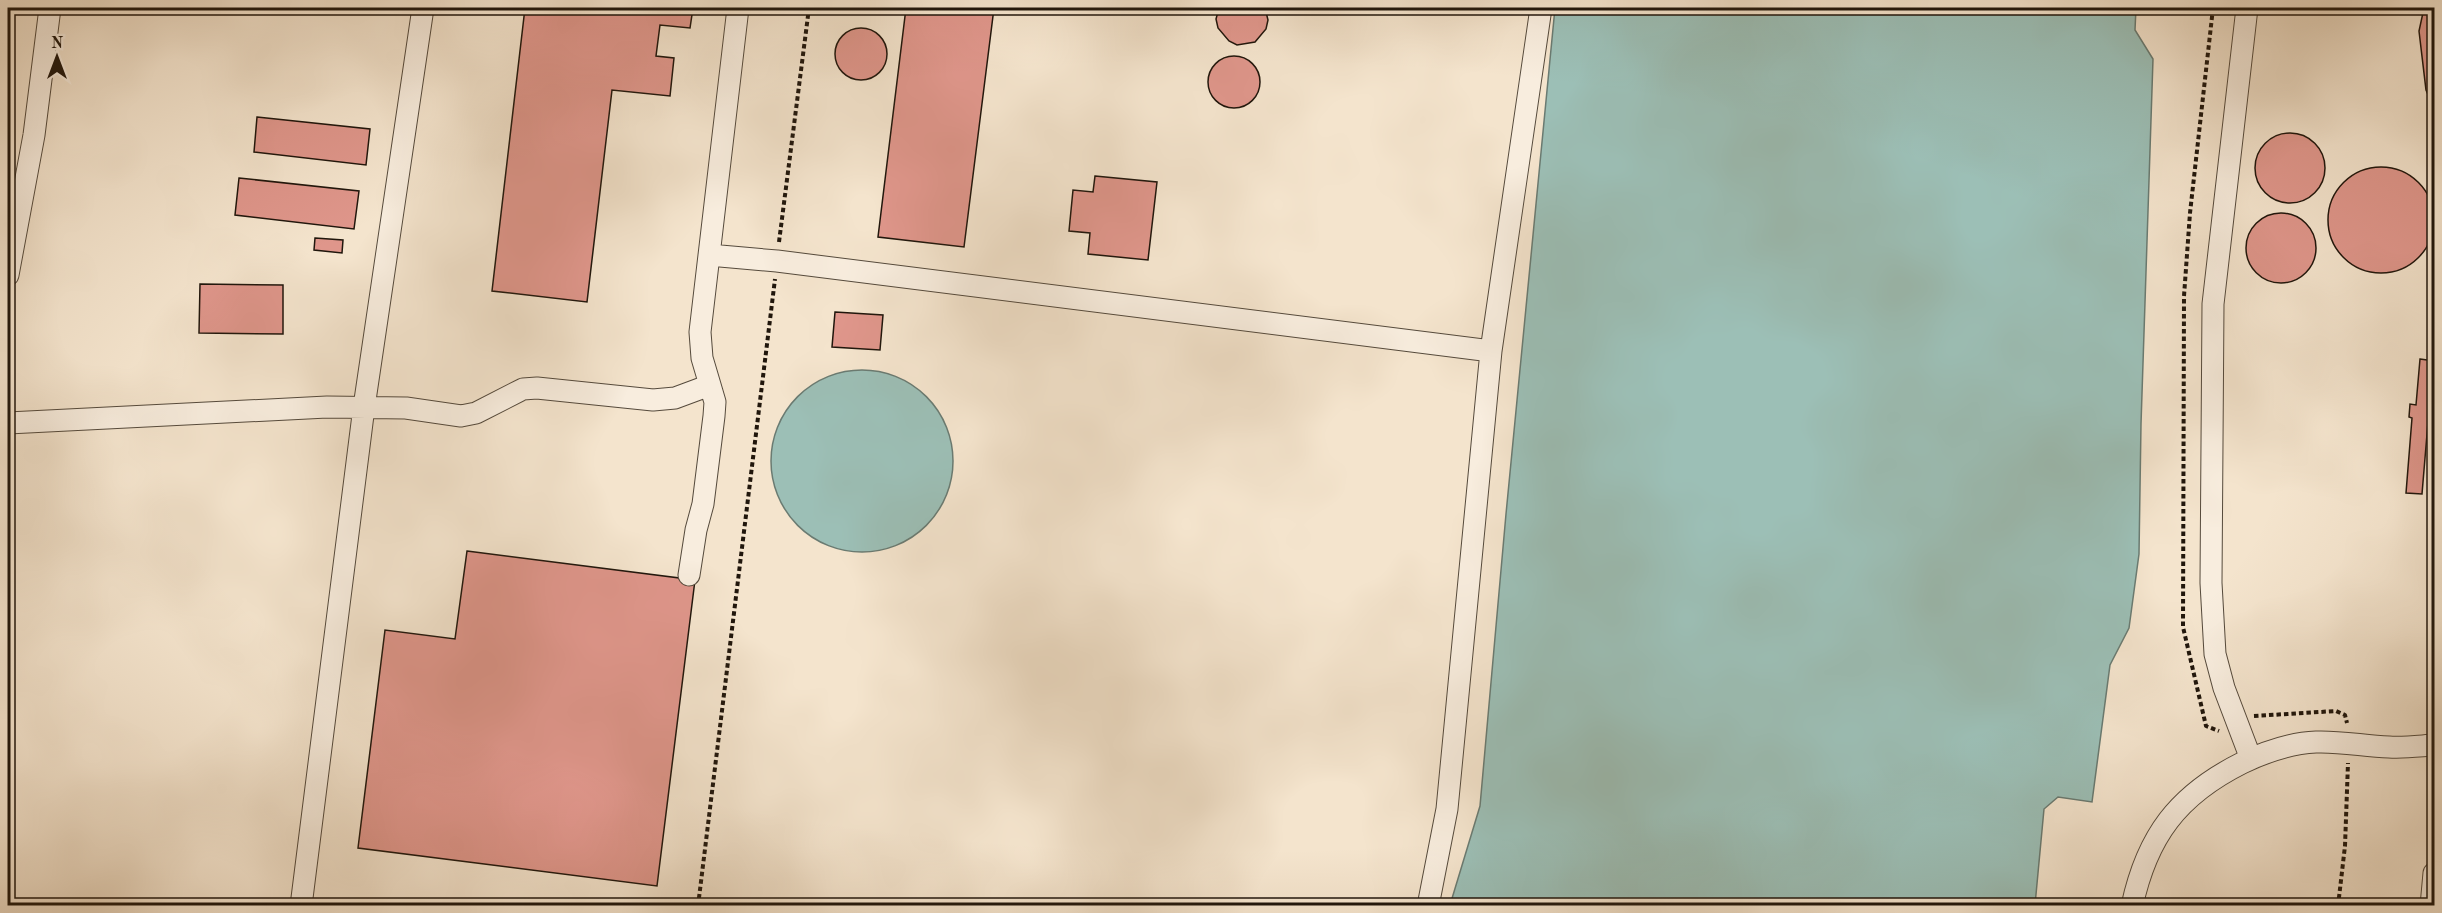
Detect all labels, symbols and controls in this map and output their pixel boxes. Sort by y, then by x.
north arrow [27,27,87,87]
text: N [51,36,64,52]

